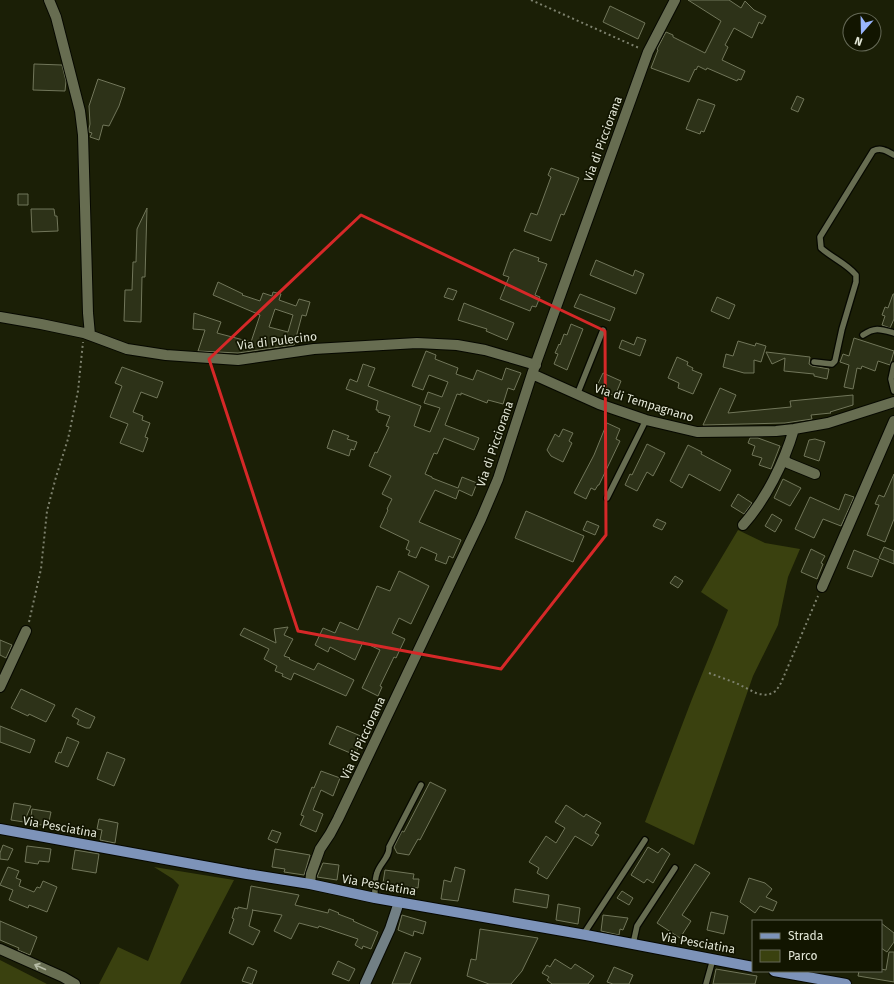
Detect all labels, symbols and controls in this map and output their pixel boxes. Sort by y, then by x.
north arrow [842,12,882,52]
text: N [853,34,864,48]
street label: Via di Picciorana [581,94,625,184]
street label: Via di Pulecino [236,329,318,353]
street label: Via di Tempagnano [593,381,695,425]
street label: Via di Picciorana [474,399,516,489]
street label: Via di Picciorana [338,694,388,782]
street label: Via Pesciatina [22,814,98,840]
street label: Via Pesciatina [341,872,417,898]
legend [752,920,882,972]
text: Strada [788,929,823,943]
street label: Via Pesciatina [660,930,736,956]
text: Parco [788,949,818,963]
one-way arrow [35,962,47,970]

